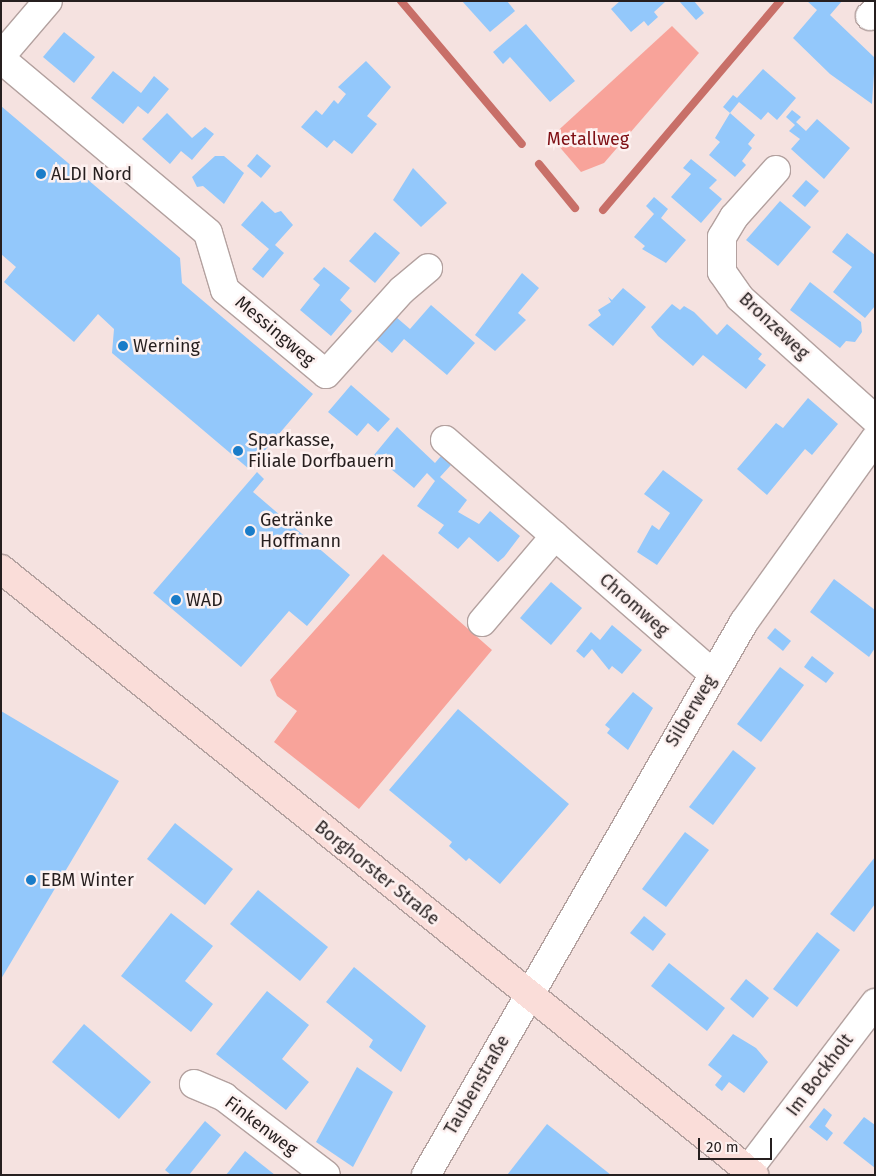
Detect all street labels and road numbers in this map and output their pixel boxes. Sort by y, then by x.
street label: Bronzeweg [734,288,814,364]
street label: Messingweg [231,291,319,371]
street label: Chromweg [595,569,673,641]
street label: Silberweg [661,671,721,751]
street label: Borghorster Straße [310,816,444,930]
street label: Im Bockholt [782,1030,858,1120]
street label: Taubenstraße [440,1031,514,1139]
street label: Finkenweg [220,1092,302,1160]

